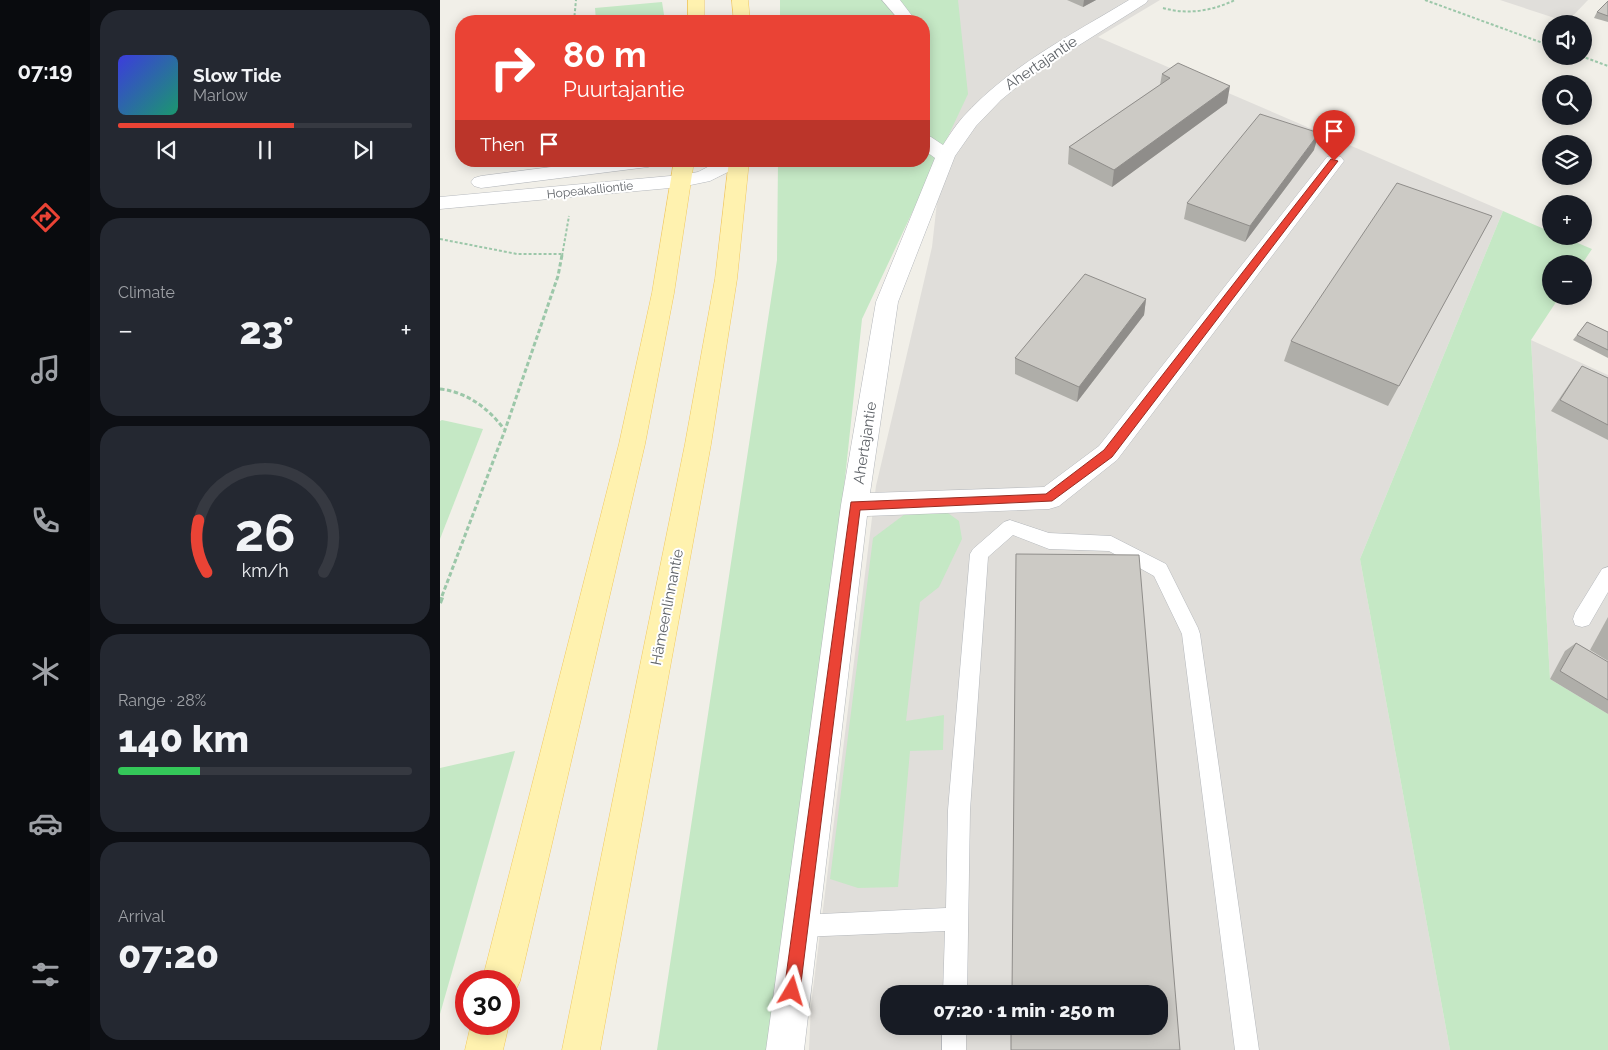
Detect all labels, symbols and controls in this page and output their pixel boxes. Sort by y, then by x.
map controls [1542,15,1592,305]
button: sound [1542,15,1592,65]
street label: Ahertajantie [1001,32,1081,94]
text: 80 m [563,34,647,75]
icon: right [480,35,545,100]
text: 07:19 [17,58,73,84]
text: Slow Tide [193,64,282,86]
button: search [1542,75,1592,125]
text: Puurtajantie [563,76,685,102]
text: Marlow [193,86,248,105]
pin [1313,110,1355,161]
icon: arrive [1320,117,1348,145]
icon: arrive [535,130,563,158]
text: Then [480,133,525,155]
button: layers [1542,135,1592,185]
icon: previous [153,136,181,164]
icon: pause [251,136,279,164]
icon: next [349,136,377,164]
street label: Hopeakalliontie [546,179,634,201]
button: + [1542,195,1592,245]
icon: directions [28,200,63,235]
button: − [1542,255,1592,305]
text: Climate [118,283,175,302]
text: 23° [240,308,294,353]
text: − [118,314,133,347]
text: + [400,314,412,347]
icon: music [28,352,63,387]
street label: Ahertajantie [850,400,880,486]
text: 26 [235,502,295,563]
icon: phone [28,503,63,538]
street label: Hämeenlinnantie [647,547,687,667]
text: km/h [241,560,289,581]
icon: climate [28,654,63,689]
text: Range · 28% [118,691,206,710]
text: 140 km [118,716,249,761]
icon: car [28,806,63,841]
text: Arrival [118,907,165,926]
text: 07:20 [118,932,219,977]
icon: filters [28,957,63,992]
position arrow [765,964,817,1016]
speed limit sign: 30 [455,970,520,1035]
text: 07:20 · 1 min · 250 m [933,999,1115,1021]

